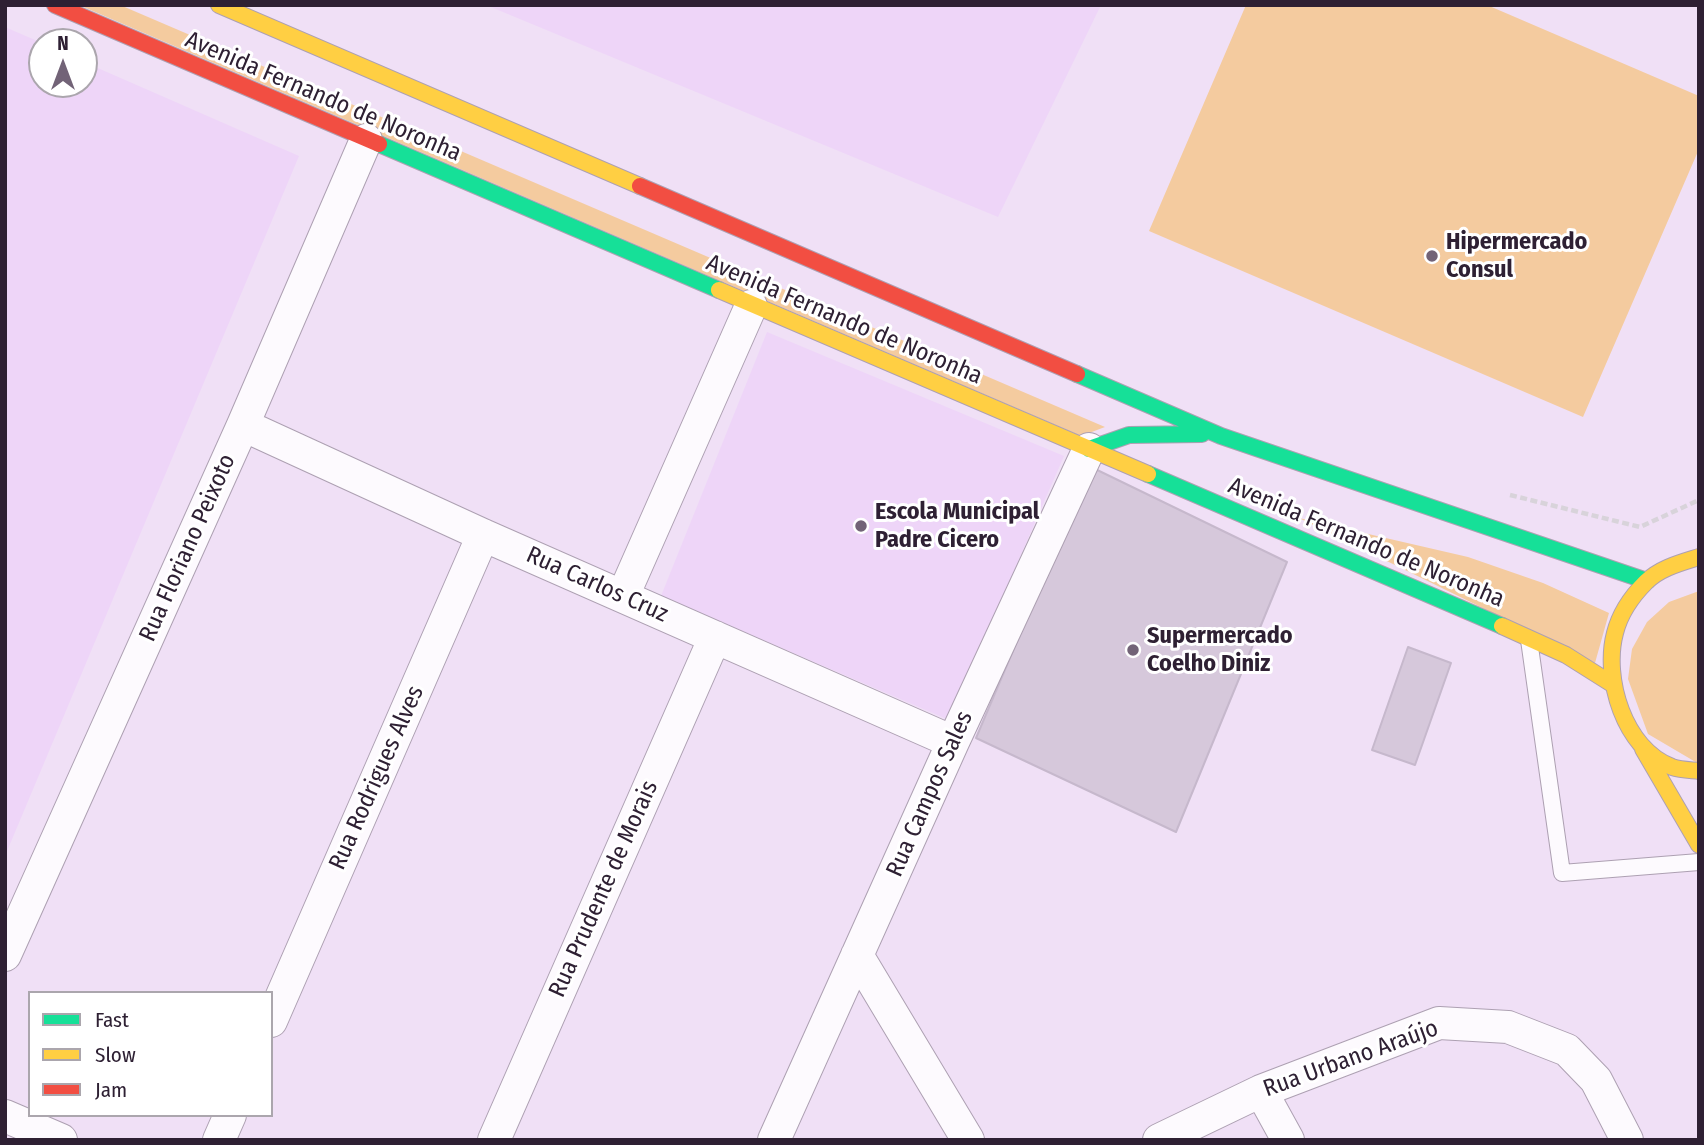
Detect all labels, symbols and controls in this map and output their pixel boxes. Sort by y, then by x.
street label: Avenida Fernando de Noronha [181,26,465,168]
north arrow [28,28,98,98]
text: N [57,32,69,55]
place label: Hipermercado Consul [1446,228,1587,284]
marker: Hipermercado Consul [1424,248,1440,264]
street label: Avenida Fernando de Noronha [702,249,986,391]
street label: Rua Floriano Peixoto [134,450,242,646]
street label: Avenida Fernando de Noronha [1224,472,1508,614]
place label: Escola Municipal Padre Cicero [875,498,1039,554]
marker: Escola Municipal Padre Cicero [853,518,869,534]
street label: Rua Carlos Cruz [522,541,672,629]
place label: Supermercado Coelho Diniz [1147,622,1293,678]
marker: Supermercado Coelho Diniz [1125,642,1141,658]
street label: Rua Rodrigues Alves [323,682,431,874]
street label: Rua Campos Sales [881,707,979,881]
street label: Rua Prudente de Morais [543,776,665,1002]
legend [28,991,273,1117]
text: Fast [95,1007,129,1033]
street label: Rua Urbano Araújo [1260,1014,1442,1104]
text: Slow [95,1042,136,1068]
text: Jam [95,1077,127,1103]

